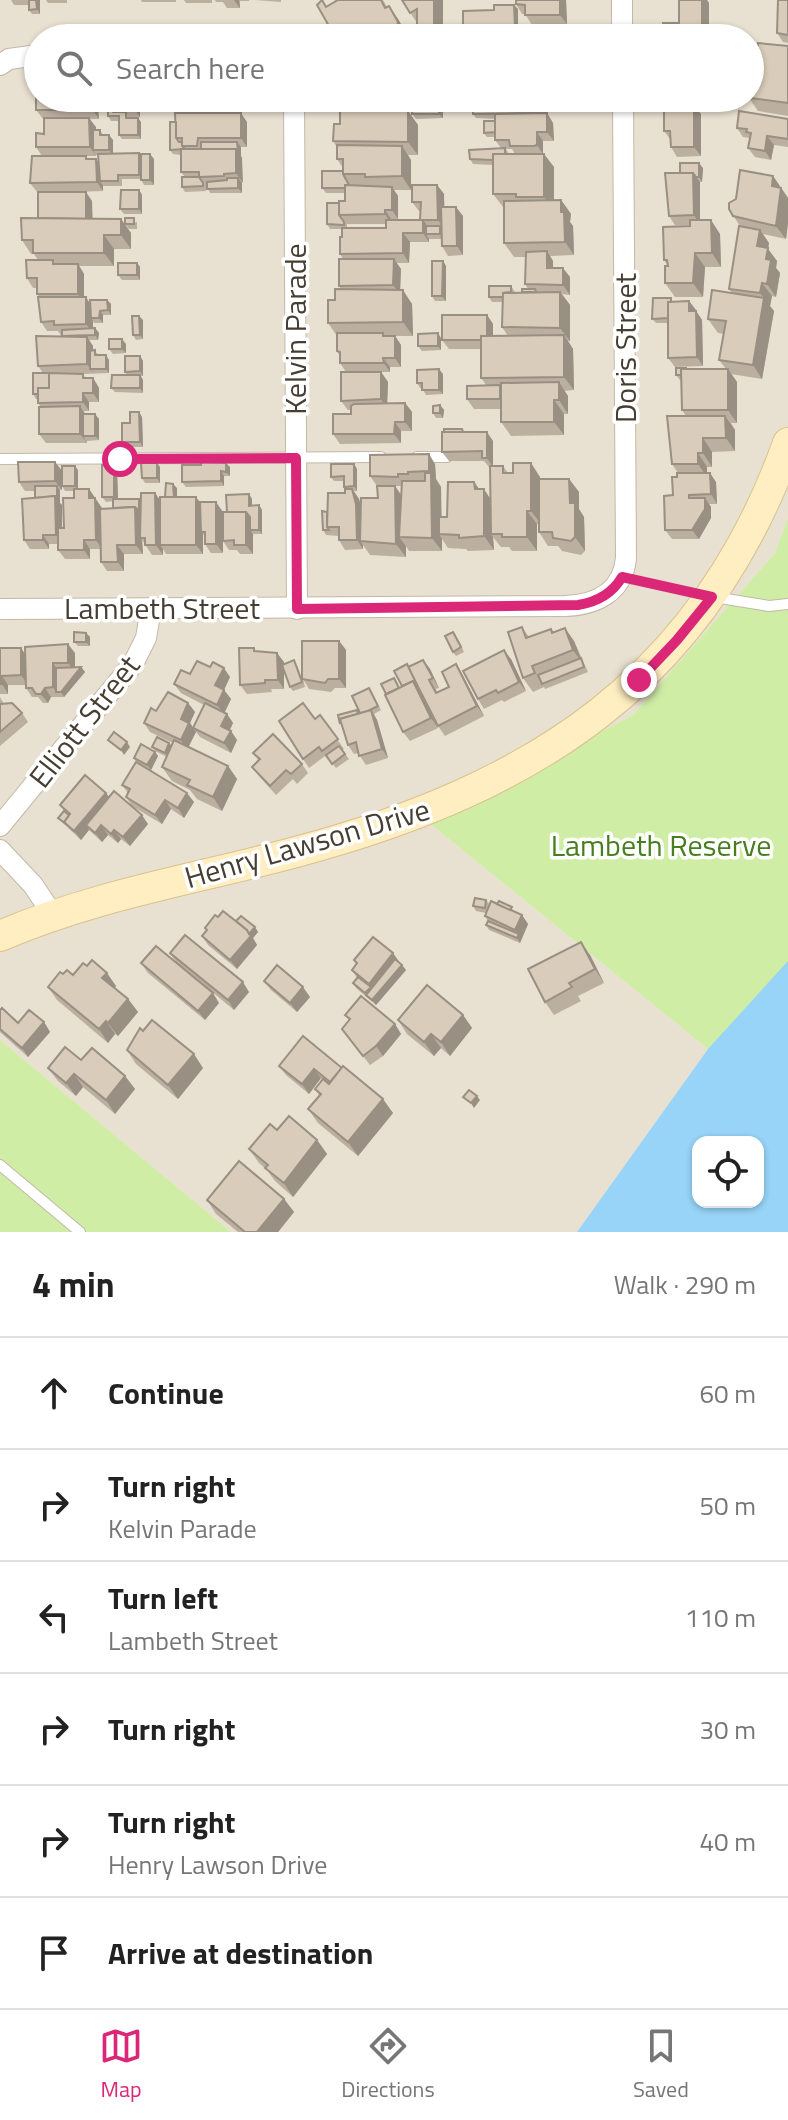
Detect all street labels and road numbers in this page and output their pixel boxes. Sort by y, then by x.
street label: Kelvin Parade [272,243,318,415]
street label: Doris Street [602,273,648,423]
street label: Lambeth Street [64,585,260,631]
street label: Elliott Street [17,644,151,797]
street label: Henry Lawson Drive [179,786,435,900]

